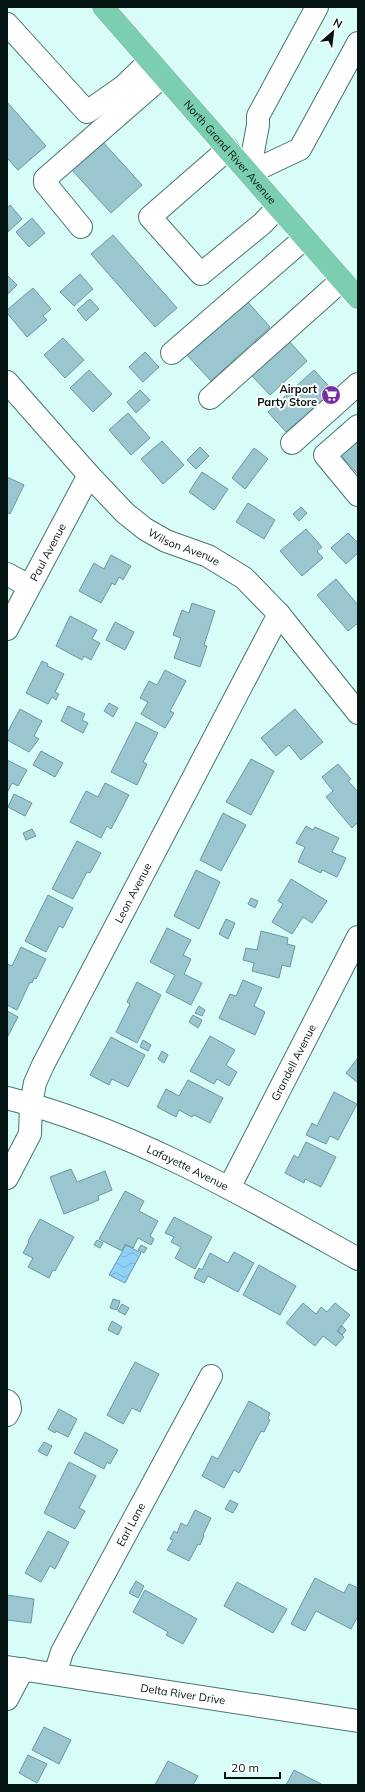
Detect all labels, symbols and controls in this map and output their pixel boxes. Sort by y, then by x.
north arrow [313,12,353,52]
text: N [331,15,345,31]
street label: North Grand River Avenue [181,97,280,207]
place label: Airport Party Store [257,382,317,409]
supermarket icon: Airport Party Store [320,384,342,406]
street label: Paul Avenue [27,521,69,584]
street label: Wilson Avenue [146,525,223,569]
street label: Leon Avenue [112,860,155,925]
street label: Grandell Avenue [268,1022,319,1103]
street label: Lafayette Avenue [145,1142,231,1194]
street label: Earl Lane [113,1500,148,1549]
street label: Delta River Drive [140,1681,226,1707]
scale bar [225,1754,280,1780]
text: 20 m [231,1760,259,1775]

